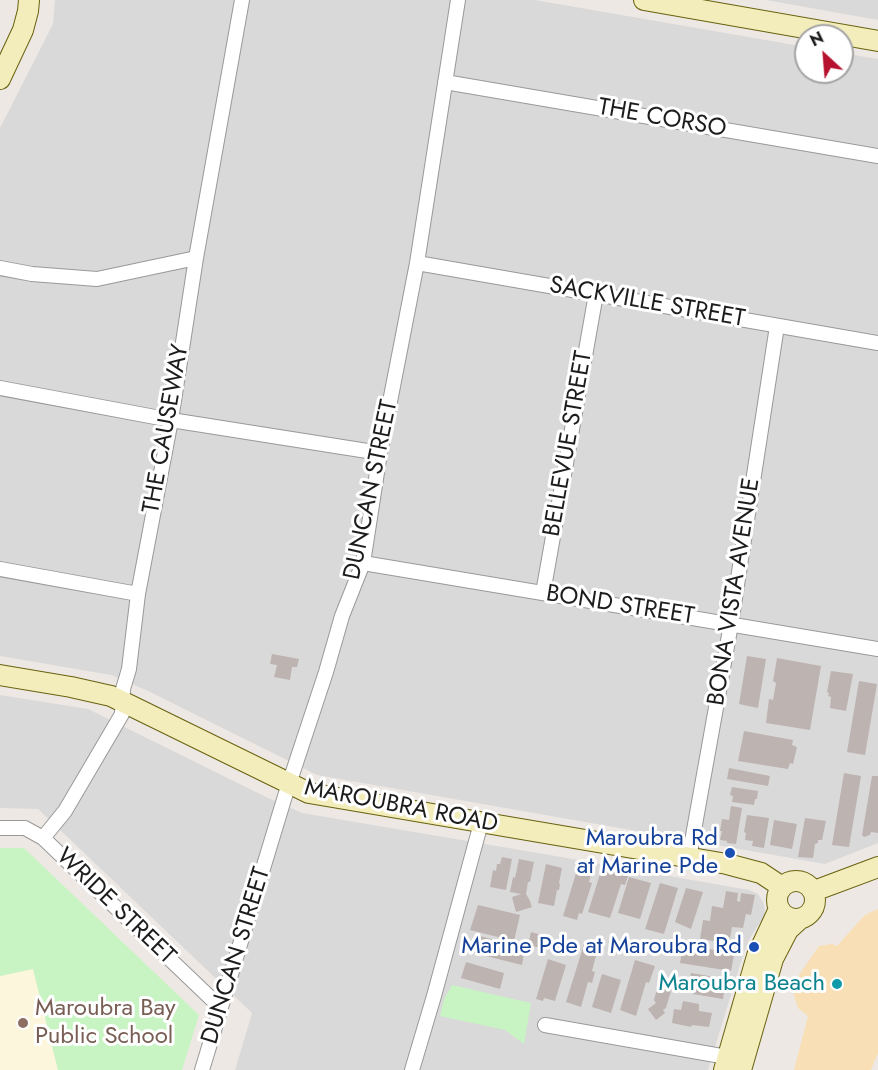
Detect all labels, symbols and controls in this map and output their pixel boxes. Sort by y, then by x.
north arrow [794,24,854,84]
text: N [806,26,828,52]
street label: THE CORSO [596,94,728,144]
street label: SACKVILLE STREET [547,272,747,334]
street label: THE CAUSEWAY [138,342,196,516]
street label: BELLEVUE STREET [538,349,600,539]
street label: DUNCAN STREET [339,398,405,582]
street label: BONA VISTA AVENUE [703,476,767,708]
street label: BOND STREET [544,580,696,632]
street label: MAROUBRA ROAD [302,774,500,840]
place label: Maroubra Rd at Marine Pde [577,825,718,881]
street label: WRIDE STREET [49,843,181,971]
marker: Maroubra Rd at Marine Pde [723,846,737,860]
street label: DUNCAN STREET [196,864,278,1048]
place label: Marine Pde at Maroubra Rd [461,933,742,961]
marker: Marine Pde at Maroubra Rd [747,940,761,954]
place label: Maroubra Beach [658,970,825,998]
marker: Maroubra Beach [830,977,844,991]
place label: Maroubra Bay Public School [35,995,176,1051]
marker: Maroubra Bay Public School [16,1016,30,1030]

